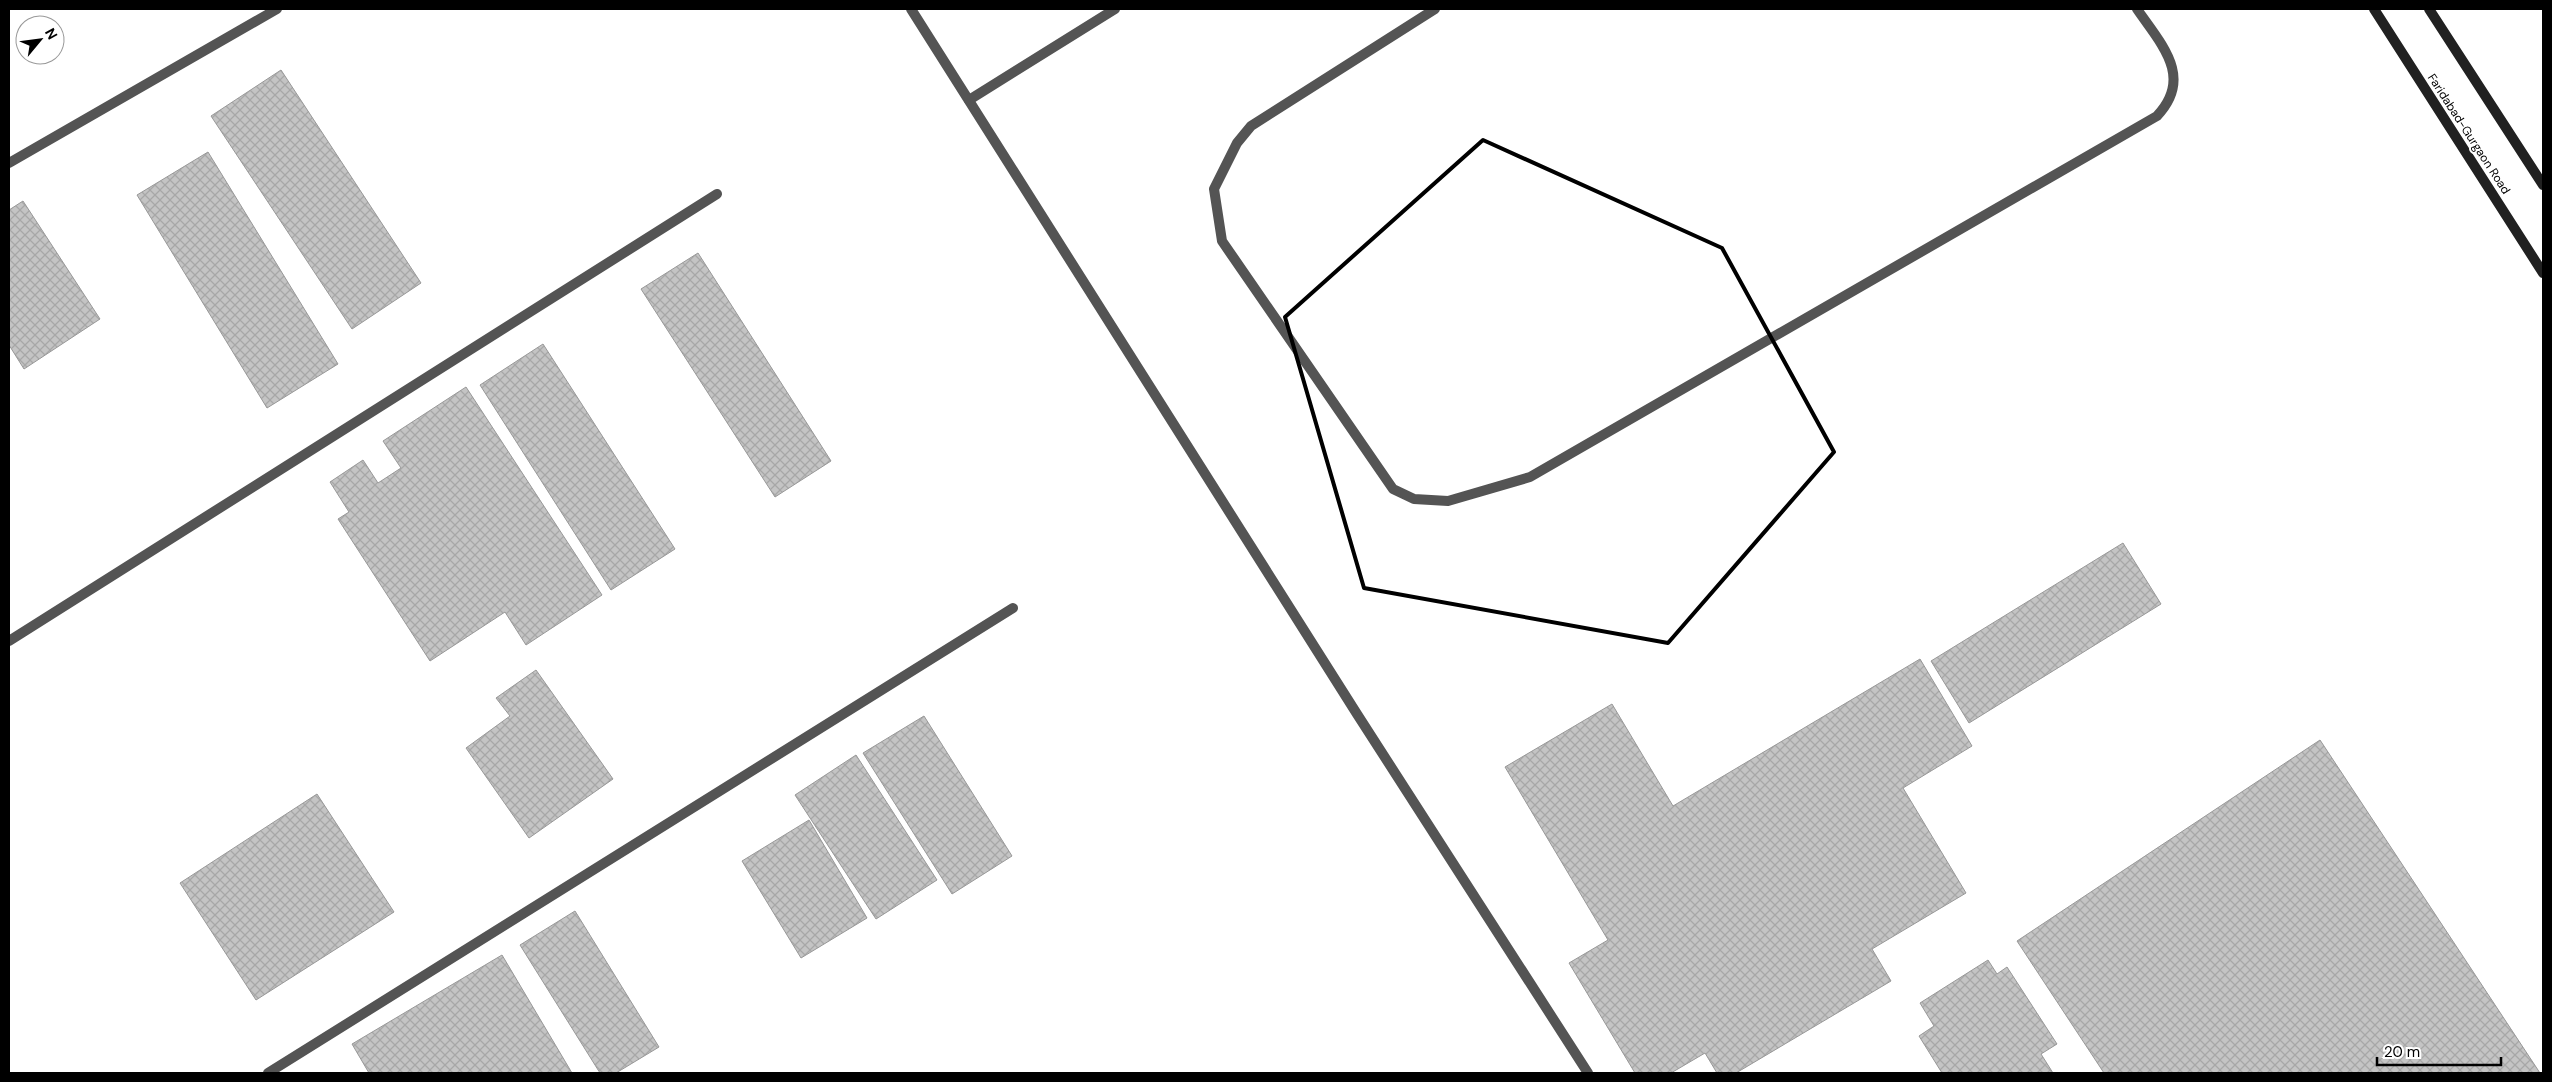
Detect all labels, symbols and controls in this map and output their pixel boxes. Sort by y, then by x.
north arrow [15,15,65,65]
text: N [41,25,62,43]
street label: Faridabad-Gurgaon Road [2424,71,2514,197]
scale bar [2377,1034,2501,1066]
text: 20 m [2384,1042,2420,1062]

